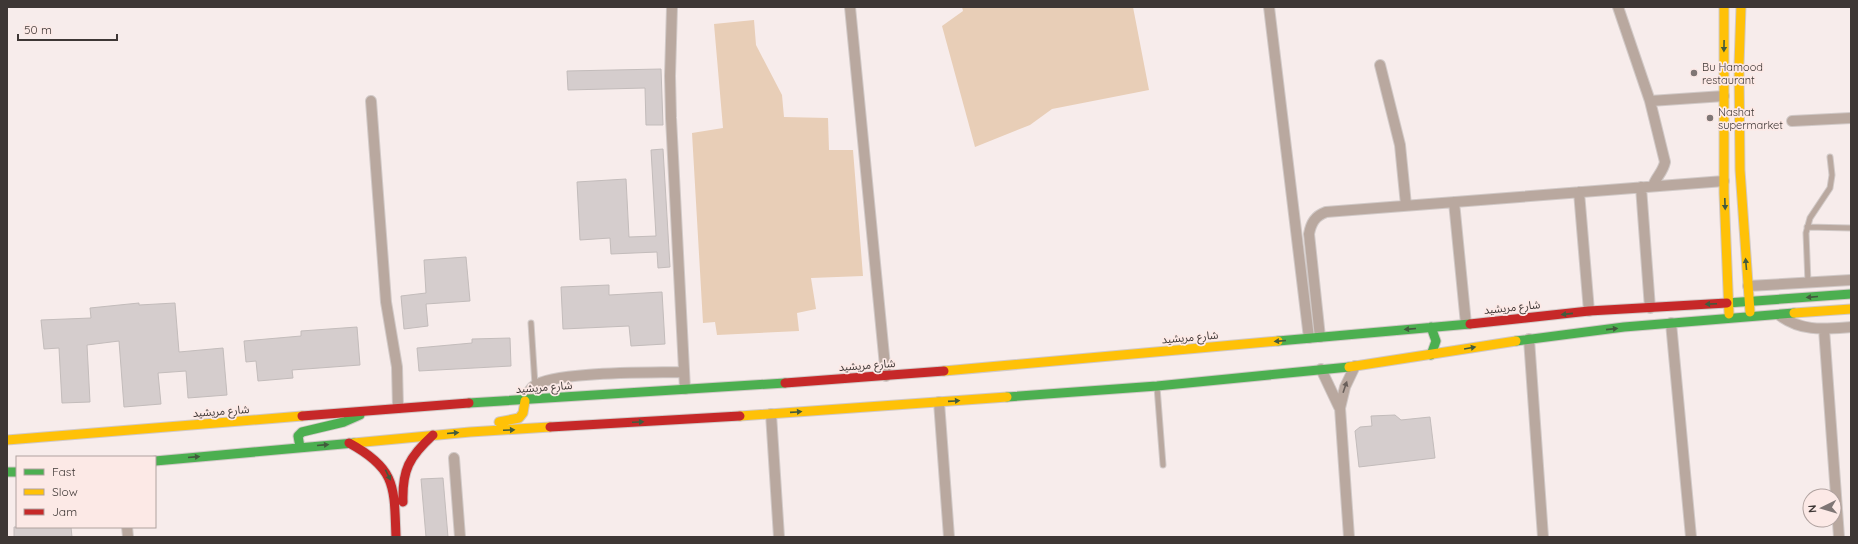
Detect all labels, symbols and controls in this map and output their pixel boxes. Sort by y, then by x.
scale bar [18,16,117,42]
text: 50 m [24,22,52,37]
one-way arrow [1721,40,1727,53]
place label: Bu Hamood restaurant [1702,60,1763,87]
marker: Bu Hamood restaurant [1689,68,1699,78]
place label: Nashat supermarket [1718,105,1783,132]
marker: Nashat supermarket [1705,113,1715,123]
one-way arrow [1721,198,1728,210]
one-way arrow [1743,258,1750,270]
one-way arrow [1806,294,1818,301]
street label: شارع مريشيد [1483,297,1541,318]
one-way arrow [1705,301,1717,308]
one-way arrow [1561,310,1573,317]
one-way arrow [1606,325,1618,332]
one-way arrow [1404,326,1416,333]
street label: شارع مريشيد [1161,328,1219,347]
one-way arrow [1274,337,1286,344]
one-way arrow [1464,345,1476,351]
street label: شارع مريشيد [838,356,896,375]
street label: شارع مريشيد [515,378,573,397]
one-way arrow [1343,380,1349,392]
one-way arrow [948,397,960,404]
street label: شارع مريشيد [192,402,250,421]
one-way arrow [790,409,802,416]
one-way arrow [632,418,644,425]
one-way arrow [502,426,515,433]
one-way arrow [447,430,459,437]
one-way arrow [317,442,329,448]
one-way arrow [188,454,200,460]
legend [16,456,156,528]
text: Fast [52,464,76,479]
one-way arrow [385,469,391,481]
text: Slow [52,484,78,499]
north arrow [1802,488,1842,528]
text: Jam [52,504,77,519]
text: N [1805,504,1819,514]

